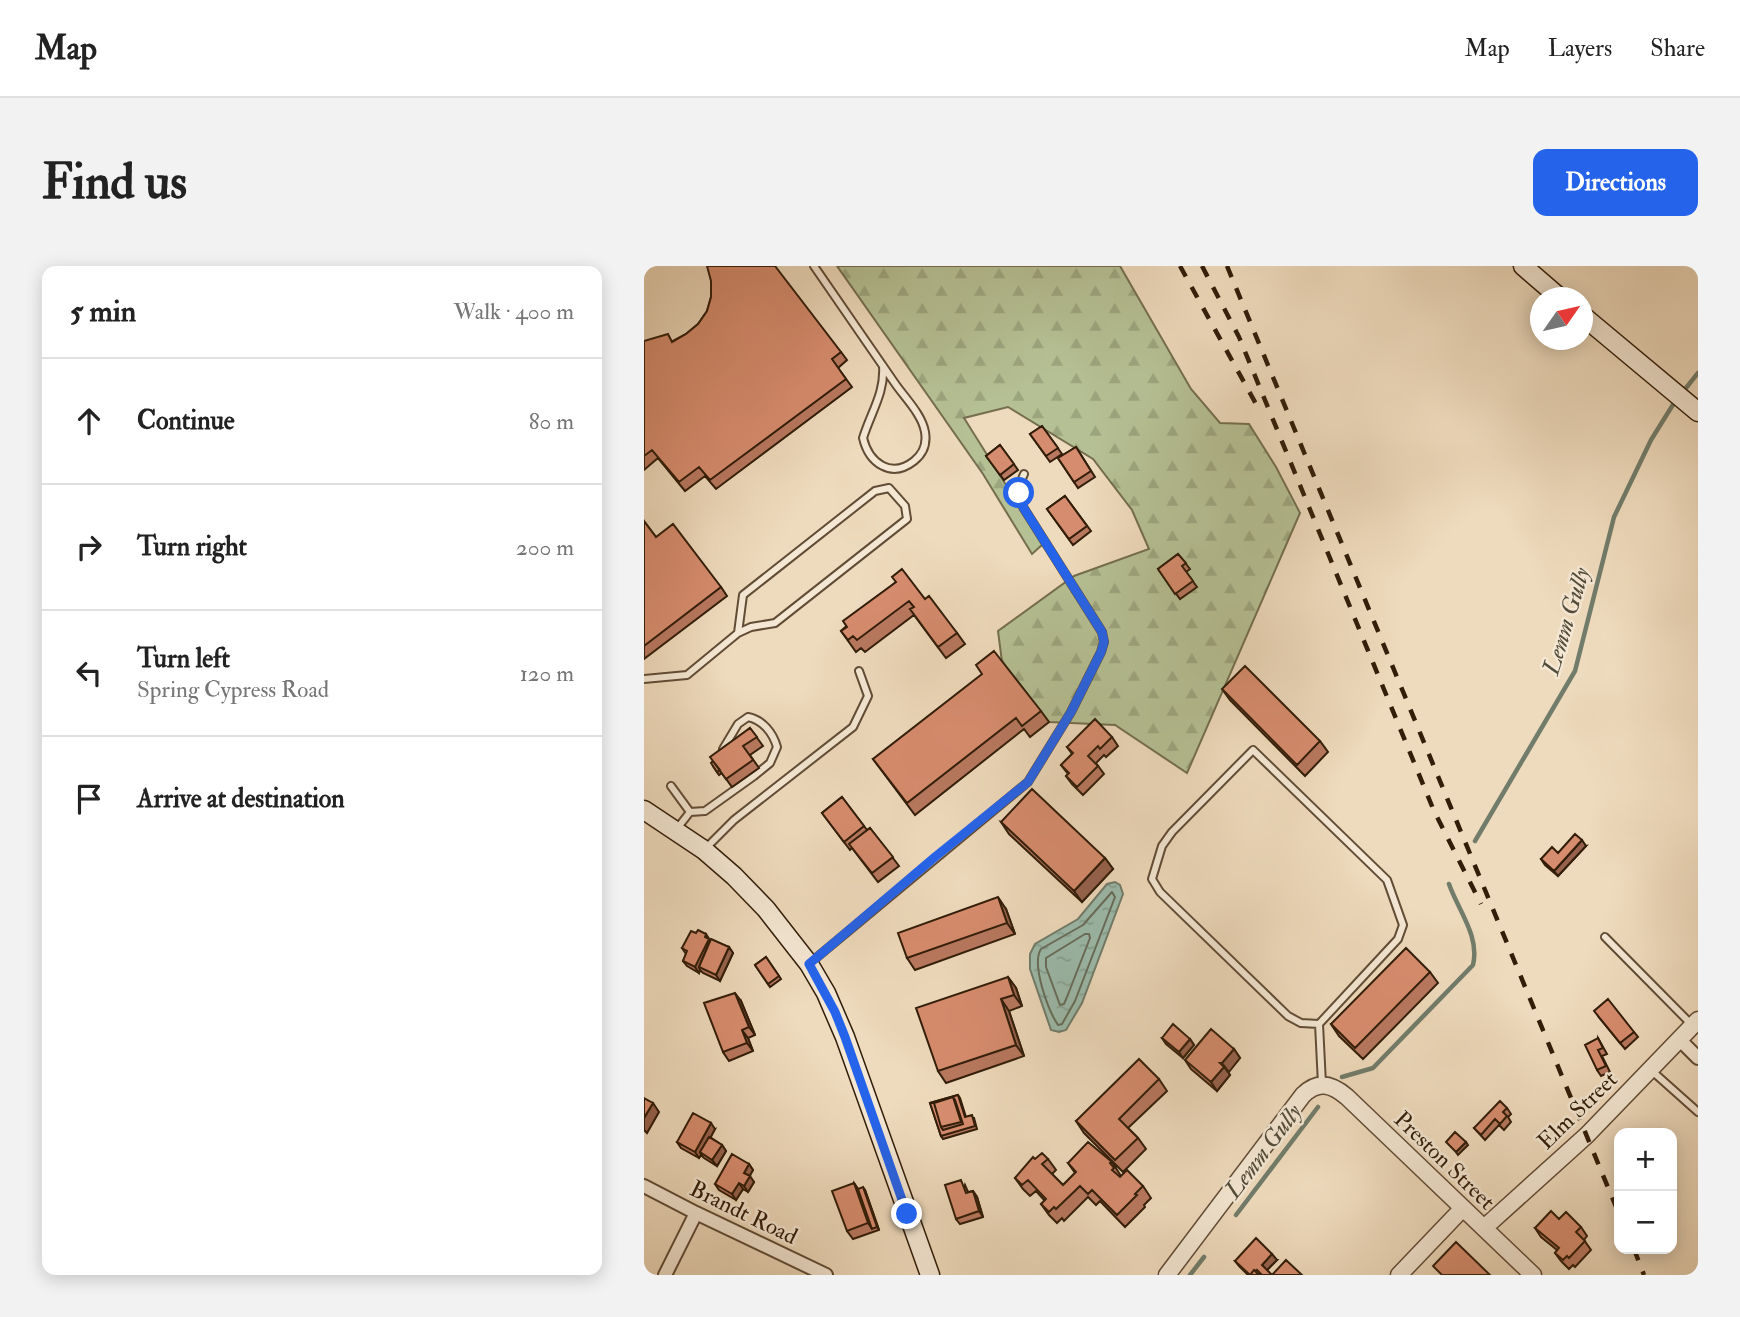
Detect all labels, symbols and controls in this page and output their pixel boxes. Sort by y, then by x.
text: Map [35,28,97,69]
text: Map [1465,33,1510,64]
text: Layers [1548,33,1612,64]
text: Share [1650,33,1705,64]
button: Directions [1533,149,1698,216]
text: Find us [42,152,187,213]
north arrow [1530,287,1593,350]
text: 5 min [70,293,136,330]
text: Walk · 400 m [453,297,574,326]
icon: ahead [70,402,108,440]
text: Continue [137,405,235,437]
text: 80 m [529,407,574,436]
route start [1003,477,1034,508]
icon: right [70,528,108,566]
text: Turn right [137,531,247,563]
text: 200 m [516,533,574,562]
water label: Lemm Gully [1535,563,1598,680]
text: Turn left [137,643,230,675]
icon: left [70,654,108,692]
text: 120 m [520,659,574,688]
text: Spring Cypress Road [137,675,329,704]
icon: arrive [70,780,108,818]
text: Arrive at destination [137,783,345,815]
street label: Elm Street [1531,1065,1624,1156]
water label: Lemm Gully [1217,1097,1310,1206]
street label: Preston Street [1388,1105,1501,1216]
map controls [1614,1128,1677,1254]
button: + [1614,1128,1677,1191]
street label: Brandt Road [685,1174,802,1251]
button: − [1614,1191,1677,1254]
route end [891,1198,922,1229]

